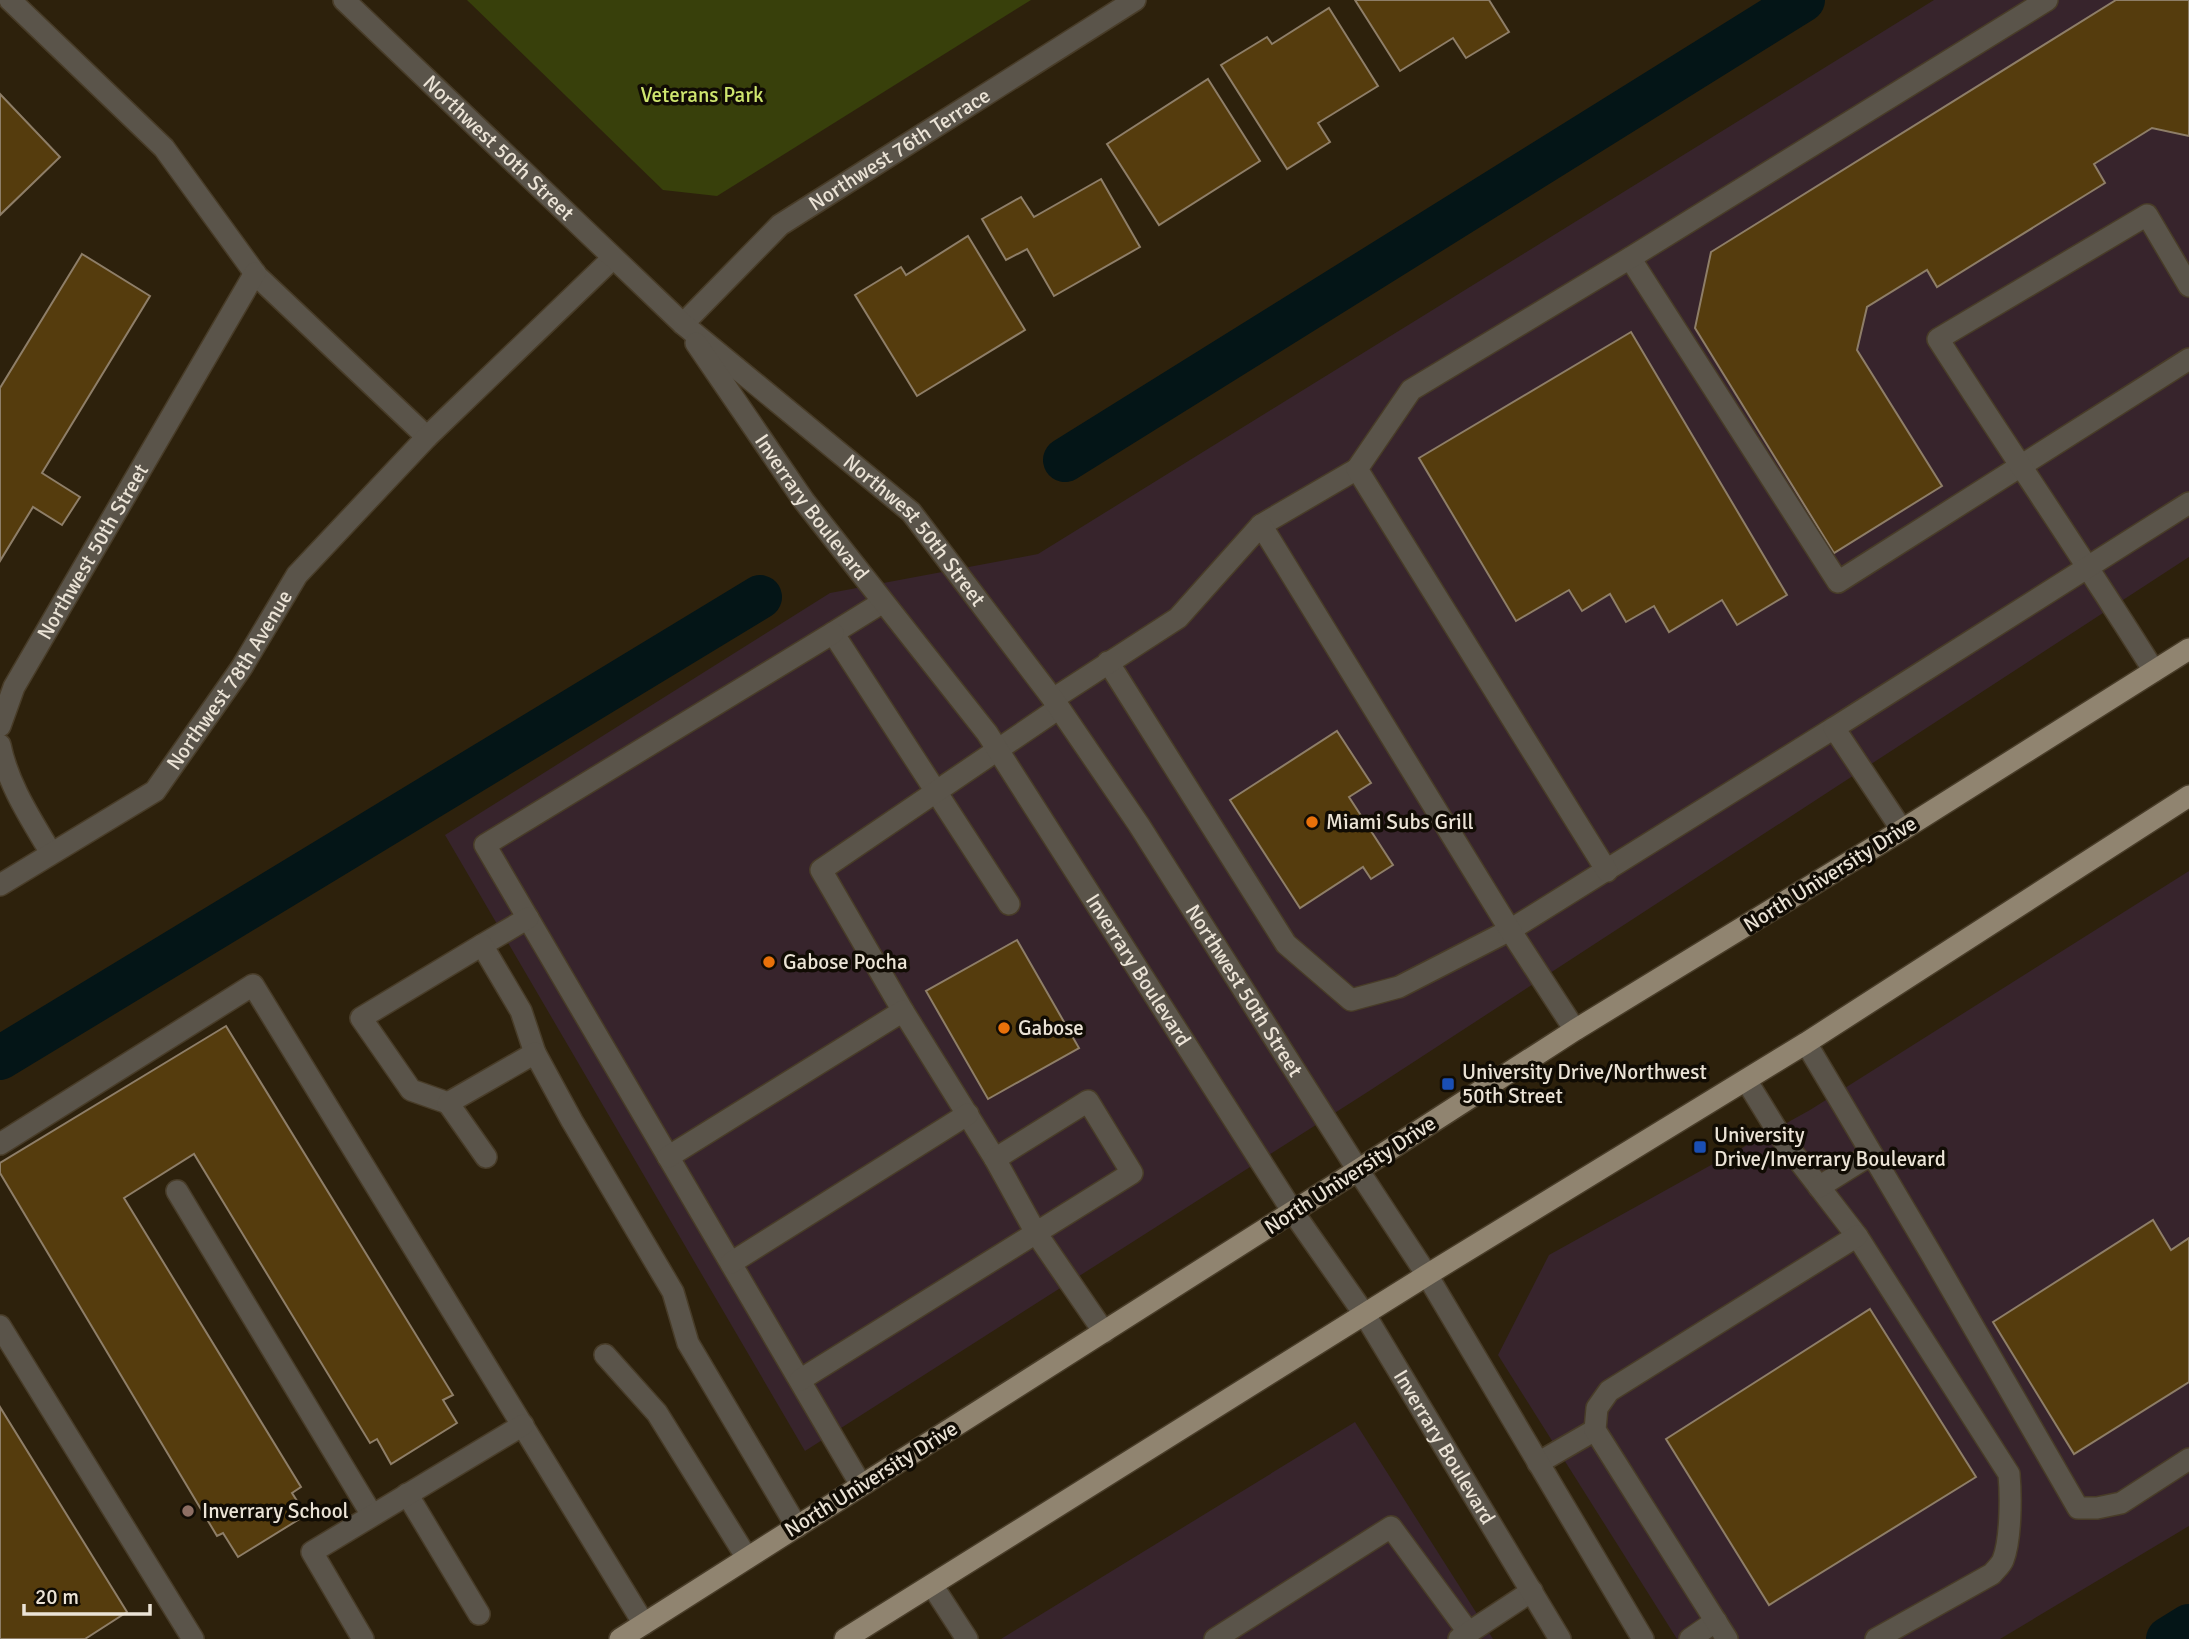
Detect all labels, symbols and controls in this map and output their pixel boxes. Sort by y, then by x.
street label: Northwest 50th Street [418,70,580,226]
park label: Veterans Park [640,82,764,108]
street label: Northwest 76th Terrace [804,82,995,216]
street label: Inverrary Boulevard [749,429,875,586]
street label: Northwest 50th Street [838,448,991,612]
street label: Northwest 50th Street [31,459,154,644]
street label: Northwest 78th Avenue [161,585,298,775]
place label: Miami Subs Grill [1326,809,1474,835]
street label: North University Drive [1739,810,1921,938]
marker: Miami Subs Grill [1304,814,1320,830]
street label: Inverrary Boulevard [1080,889,1197,1051]
street label: Northwest 50th Street [1180,900,1309,1082]
place label: Gabose Pocha [783,949,908,975]
marker: Gabose Pocha [761,954,777,970]
place label: Gabose [1018,1015,1084,1041]
marker: Gabose [996,1020,1012,1036]
place label: University Drive/Northwest 50th Street [1462,1059,1707,1109]
marker: University Drive/Northwest 50th Street [1440,1076,1456,1092]
street label: North University Drive [1260,1110,1440,1240]
place label: University Drive/Inverrary Boulevard [1714,1122,1946,1172]
marker: University Drive/Inverrary Boulevard [1692,1139,1708,1155]
street label: Inverrary Boulevard [1388,1365,1501,1529]
street label: North University Drive [780,1415,962,1543]
place label: Inverrary School [202,1498,349,1524]
marker: Inverrary School [180,1503,196,1519]
scale bar [24,1572,150,1616]
text: 20 m [35,1584,79,1610]

